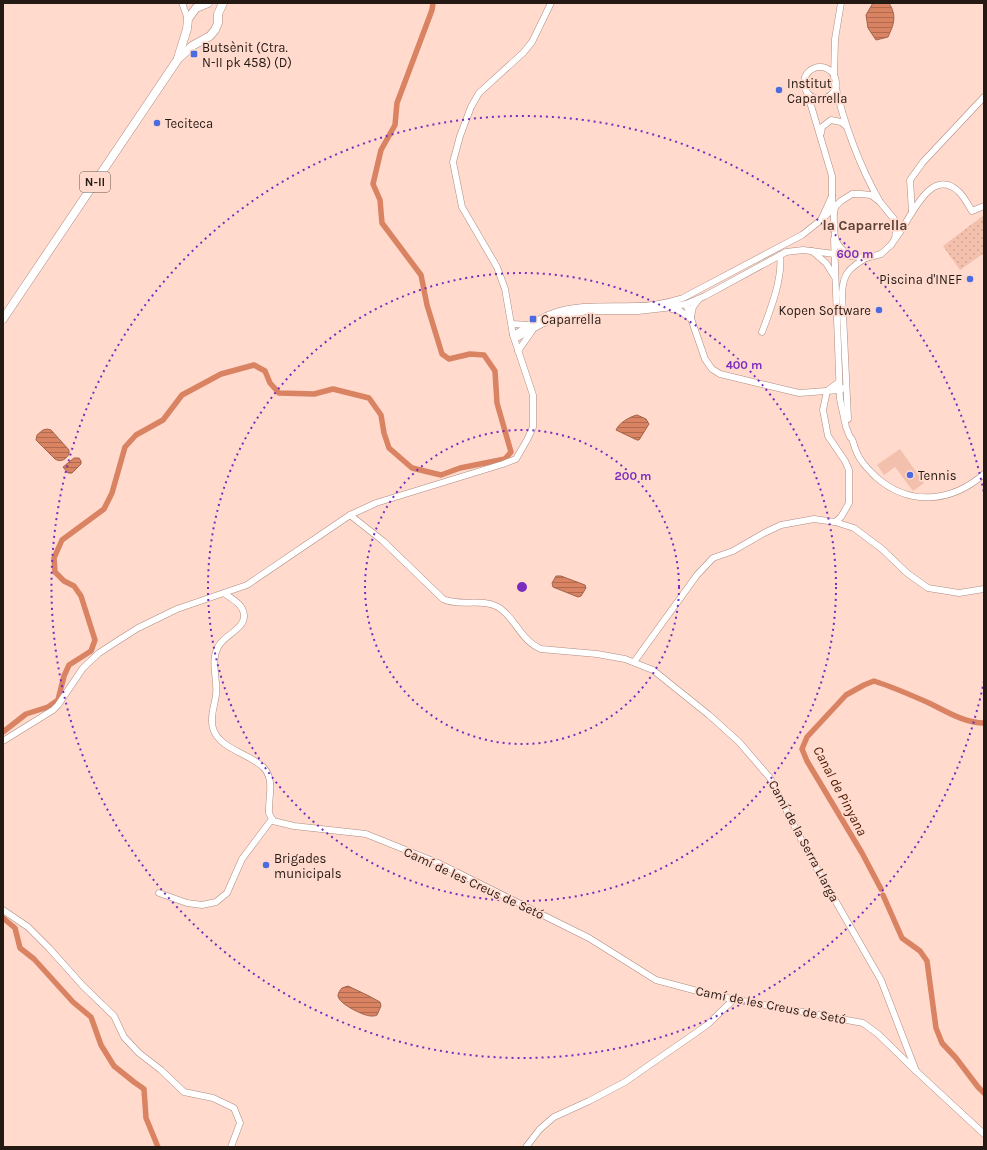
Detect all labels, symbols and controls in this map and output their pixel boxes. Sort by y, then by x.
place label: Butsènit (Ctra. N-II pk 458) (D) [202,40,292,70]
marker: Butsènit (Ctra. N-II pk 458) (D) [189,49,199,59]
place label: Institut Caparrella [787,76,847,106]
marker: Institut Caparrella [774,85,784,95]
place label: Teciteca [165,116,213,131]
marker: Teciteca [152,118,162,128]
road number: N-II [80,172,110,192]
district label: la Caparrella [823,217,907,234]
text: 600 m [837,247,873,261]
place label: Piscina d'INEF [879,272,962,287]
marker: Piscina d'INEF [965,274,975,284]
place label: Kopen Software [779,303,871,318]
marker: Kopen Software [874,305,884,315]
place label: Caparrella [541,312,601,327]
marker: Caparrella [528,314,538,324]
text: 400 m [726,358,762,372]
place label: Tennis [918,468,957,483]
text: 200 m [615,469,651,483]
marker: Tennis [905,470,915,480]
centre of rings [515,580,529,594]
water label: Canal de Pinyana [809,743,871,839]
street label: Camí de la Serra Llarga [766,778,842,904]
street label: Camí de les Creus de Setó [401,844,547,922]
place label: Brigades municipals [274,851,342,881]
marker: Brigades municipals [261,860,271,870]
street label: Camí de les Creus de Setó [694,983,848,1027]

